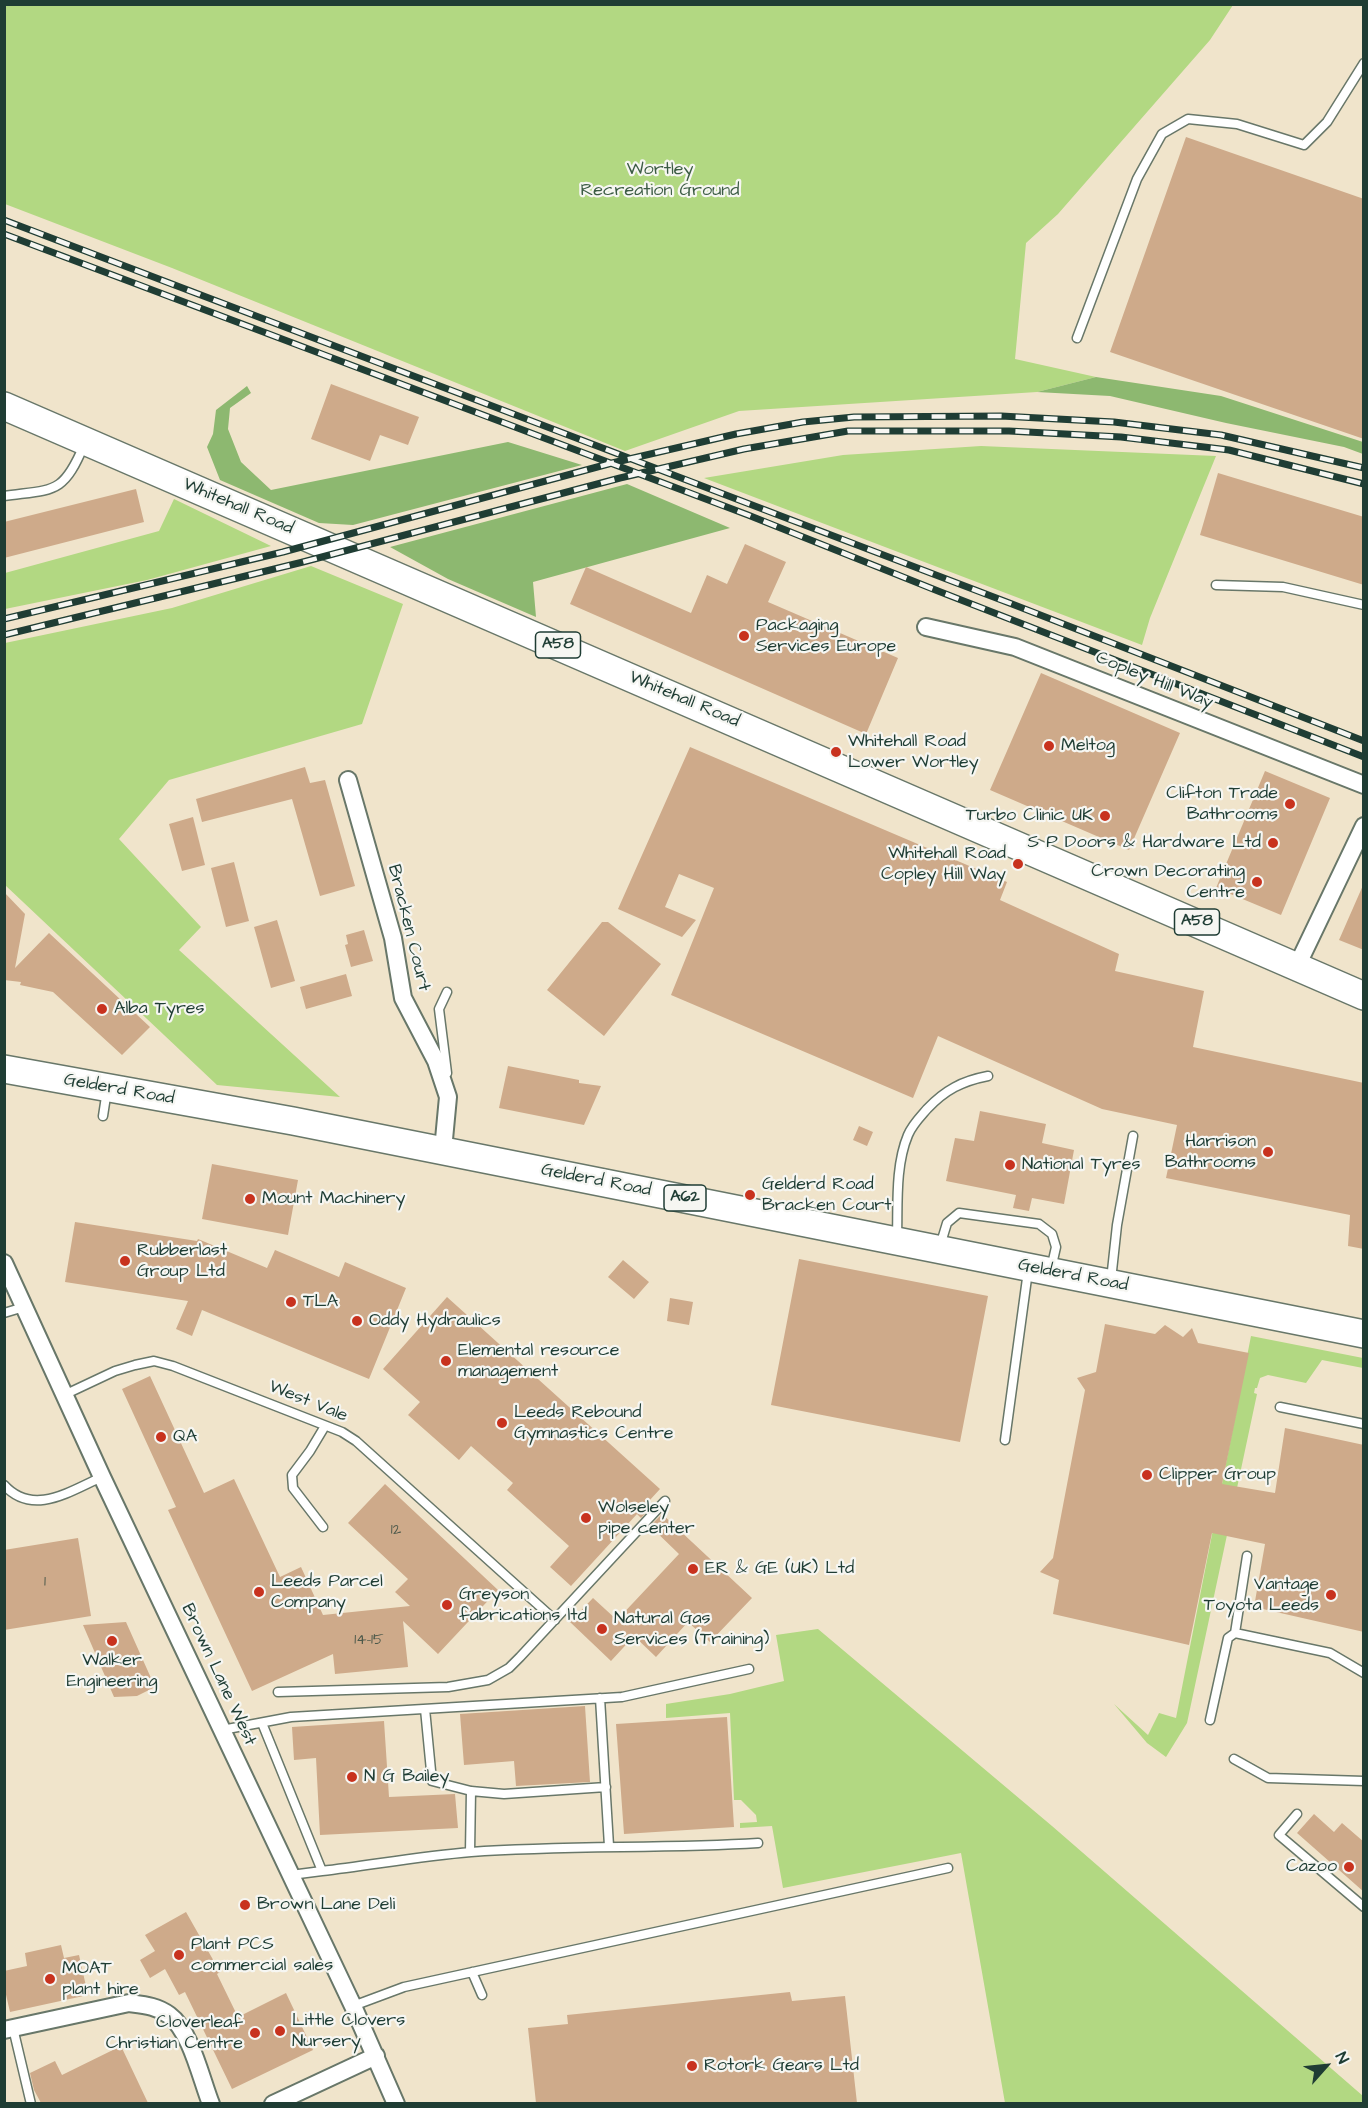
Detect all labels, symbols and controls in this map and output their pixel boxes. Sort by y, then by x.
park label: Wortley Recreation Ground [580,159,740,201]
street label: Whitehall Road [180,474,296,540]
place label: Packaging Services Europe [756,615,896,658]
marker: Packaging Services Europe [737,629,751,643]
road number: A58 [536,632,580,658]
street label: Copley Hill Way [1092,648,1216,714]
street label: Whitehall Road [626,667,742,733]
place label: Whitehall Road Lower Wortley [848,731,979,774]
place label: Meltog [1061,735,1115,757]
marker: Meltog [1042,739,1056,753]
marker: Whitehall Road Lower Wortley [829,745,843,759]
place label: Clifton Trade Bathrooms [1166,783,1278,826]
marker: Clifton Trade Bathrooms [1283,797,1297,811]
place label: Turbo Clinic UK [966,805,1093,827]
marker: Turbo Clinic UK [1098,809,1112,823]
place label: S P Doors & Hardware Ltd [1027,832,1261,854]
marker: S P Doors & Hardware Ltd [1266,836,1280,850]
place label: Whitehall Road Copley Hill Way [881,843,1006,886]
marker: Whitehall Road Copley Hill Way [1011,857,1025,871]
place label: Crown Decorating Centre [1091,861,1245,904]
street label: Bracken Court [382,863,434,993]
marker: Crown Decorating Centre [1250,875,1264,889]
road number: A58 [1174,909,1220,935]
place label: Alba Tyres [114,998,205,1020]
marker: Alba Tyres [95,1002,109,1016]
street label: Gelderd Road [62,1070,176,1110]
place label: Harrison Bathrooms [1165,1131,1256,1174]
marker: Harrison Bathrooms [1261,1145,1275,1159]
place label: National Tyres [1022,1154,1141,1176]
marker: National Tyres [1003,1158,1017,1172]
street label: Gelderd Road [539,1160,653,1202]
place label: Gelderd Road Bracken Court [762,1174,891,1216]
road number: A62 [664,1185,706,1211]
place label: Mount Machinery [262,1188,405,1210]
marker: Gelderd Road Bracken Court [743,1188,757,1202]
marker: Mount Machinery [243,1192,257,1206]
place label: Rubberlast Group Ltd [137,1240,227,1282]
marker: Rubberlast Group Ltd [118,1254,132,1268]
street label: Gelderd Road [1016,1255,1130,1297]
place label: TLA [303,1291,338,1313]
marker: TLA [284,1295,298,1309]
place label: Oddy Hydraulics [369,1310,501,1332]
marker: Oddy Hydraulics [350,1314,364,1328]
place label: Elemental resource management [458,1340,619,1382]
marker: Elemental resource management [439,1354,453,1368]
street label: West Vale [265,1376,351,1428]
place label: Leeds Rebound Gymnastics Centre [514,1402,674,1444]
marker: Leeds Rebound Gymnastics Centre [495,1416,509,1430]
place label: QA [173,1426,197,1448]
marker: QA [154,1430,168,1444]
place label: Clipper Group [1159,1464,1276,1486]
marker: Clipper Group [1140,1468,1154,1482]
place label: Wolseley pipe center [598,1497,695,1540]
marker: Wolseley pipe center [579,1511,593,1525]
house number: 12 [391,1522,401,1540]
place label: ER & GE (UK) Ltd [705,1558,854,1580]
marker: ER & GE (UK) Ltd [686,1562,700,1576]
place label: Leeds Parcel Company [271,1571,383,1614]
house number: 1 [44,1574,46,1592]
place label: Vantage Toyota Leeds [1204,1574,1319,1616]
place label: Greyson fabrications ltd [459,1584,587,1626]
marker: Leeds Parcel Company [252,1585,266,1599]
marker: Vantage Toyota Leeds [1324,1588,1338,1602]
marker: Greyson fabrications ltd [440,1598,454,1612]
street label: Brown Lane West [176,1601,260,1749]
place label: Natural Gas Services (Training) [614,1608,769,1650]
marker: Natural Gas Services (Training) [595,1622,609,1636]
house number: 14-15 [354,1632,384,1650]
marker: Walker Engineering [105,1634,119,1648]
place label: Walker Engineering [66,1650,158,1692]
place label: N G Bailey [364,1766,449,1788]
marker: N G Bailey [345,1770,359,1784]
place label: Cazoo [1286,1856,1337,1878]
marker: Cazoo [1342,1860,1356,1874]
place label: Brown Lane Deli [257,1894,395,1916]
marker: Brown Lane Deli [238,1898,252,1912]
place label: Plant PCS commercial sales [191,1934,333,1976]
marker: Plant PCS commercial sales [172,1948,186,1962]
place label: MOAT plant hire [62,1958,139,2000]
marker: MOAT plant hire [43,1972,57,1986]
place label: Little Clovers Nursery [292,2010,405,2052]
place label: Cloverleaf Christian Centre [106,2012,243,2054]
marker: Little Clovers Nursery [273,2024,287,2038]
marker: Cloverleaf Christian Centre [248,2026,262,2040]
north arrow [1296,2036,1356,2096]
text: N [1330,2048,1354,2067]
place label: Rotork Gears Ltd [704,2055,859,2077]
marker: Rotork Gears Ltd [685,2059,699,2073]

